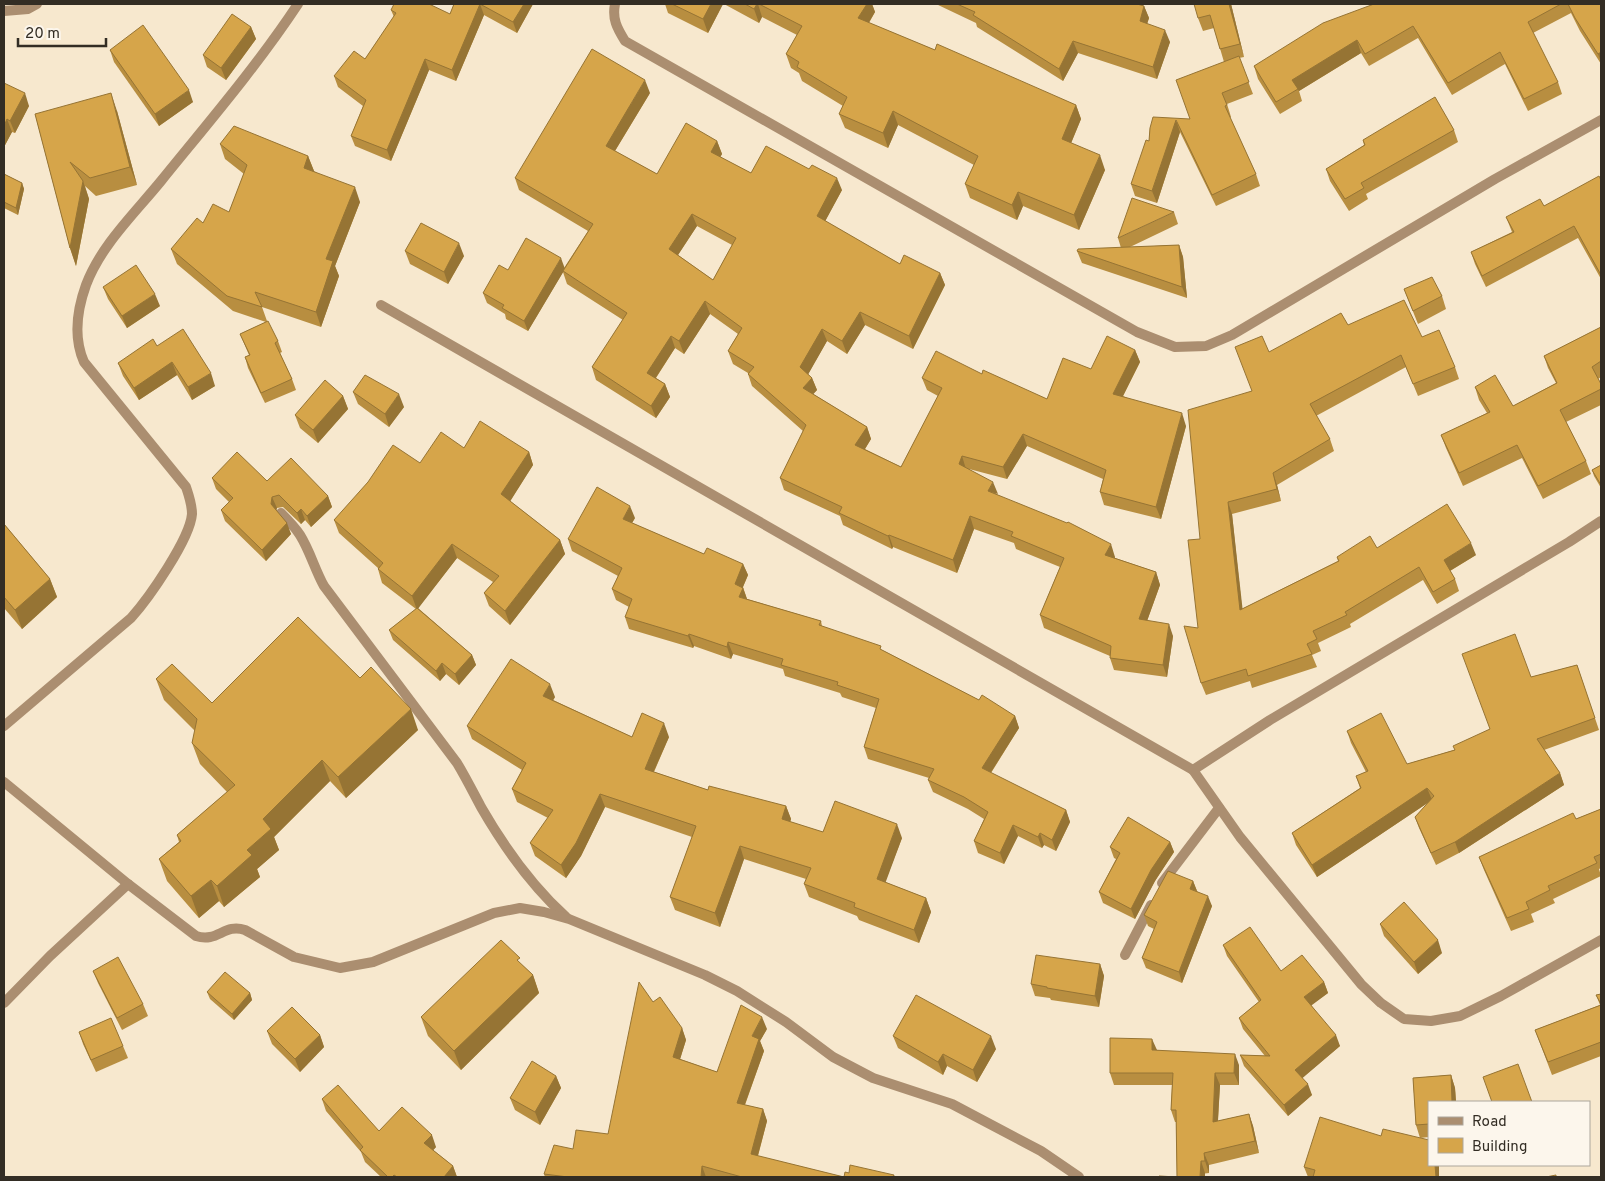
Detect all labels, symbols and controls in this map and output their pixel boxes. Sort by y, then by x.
scale bar [18,15,105,47]
text: 20 m [25,25,60,44]
legend [1428,1101,1590,1166]
text: Road [1472,1113,1507,1132]
text: Building [1472,1138,1527,1157]

